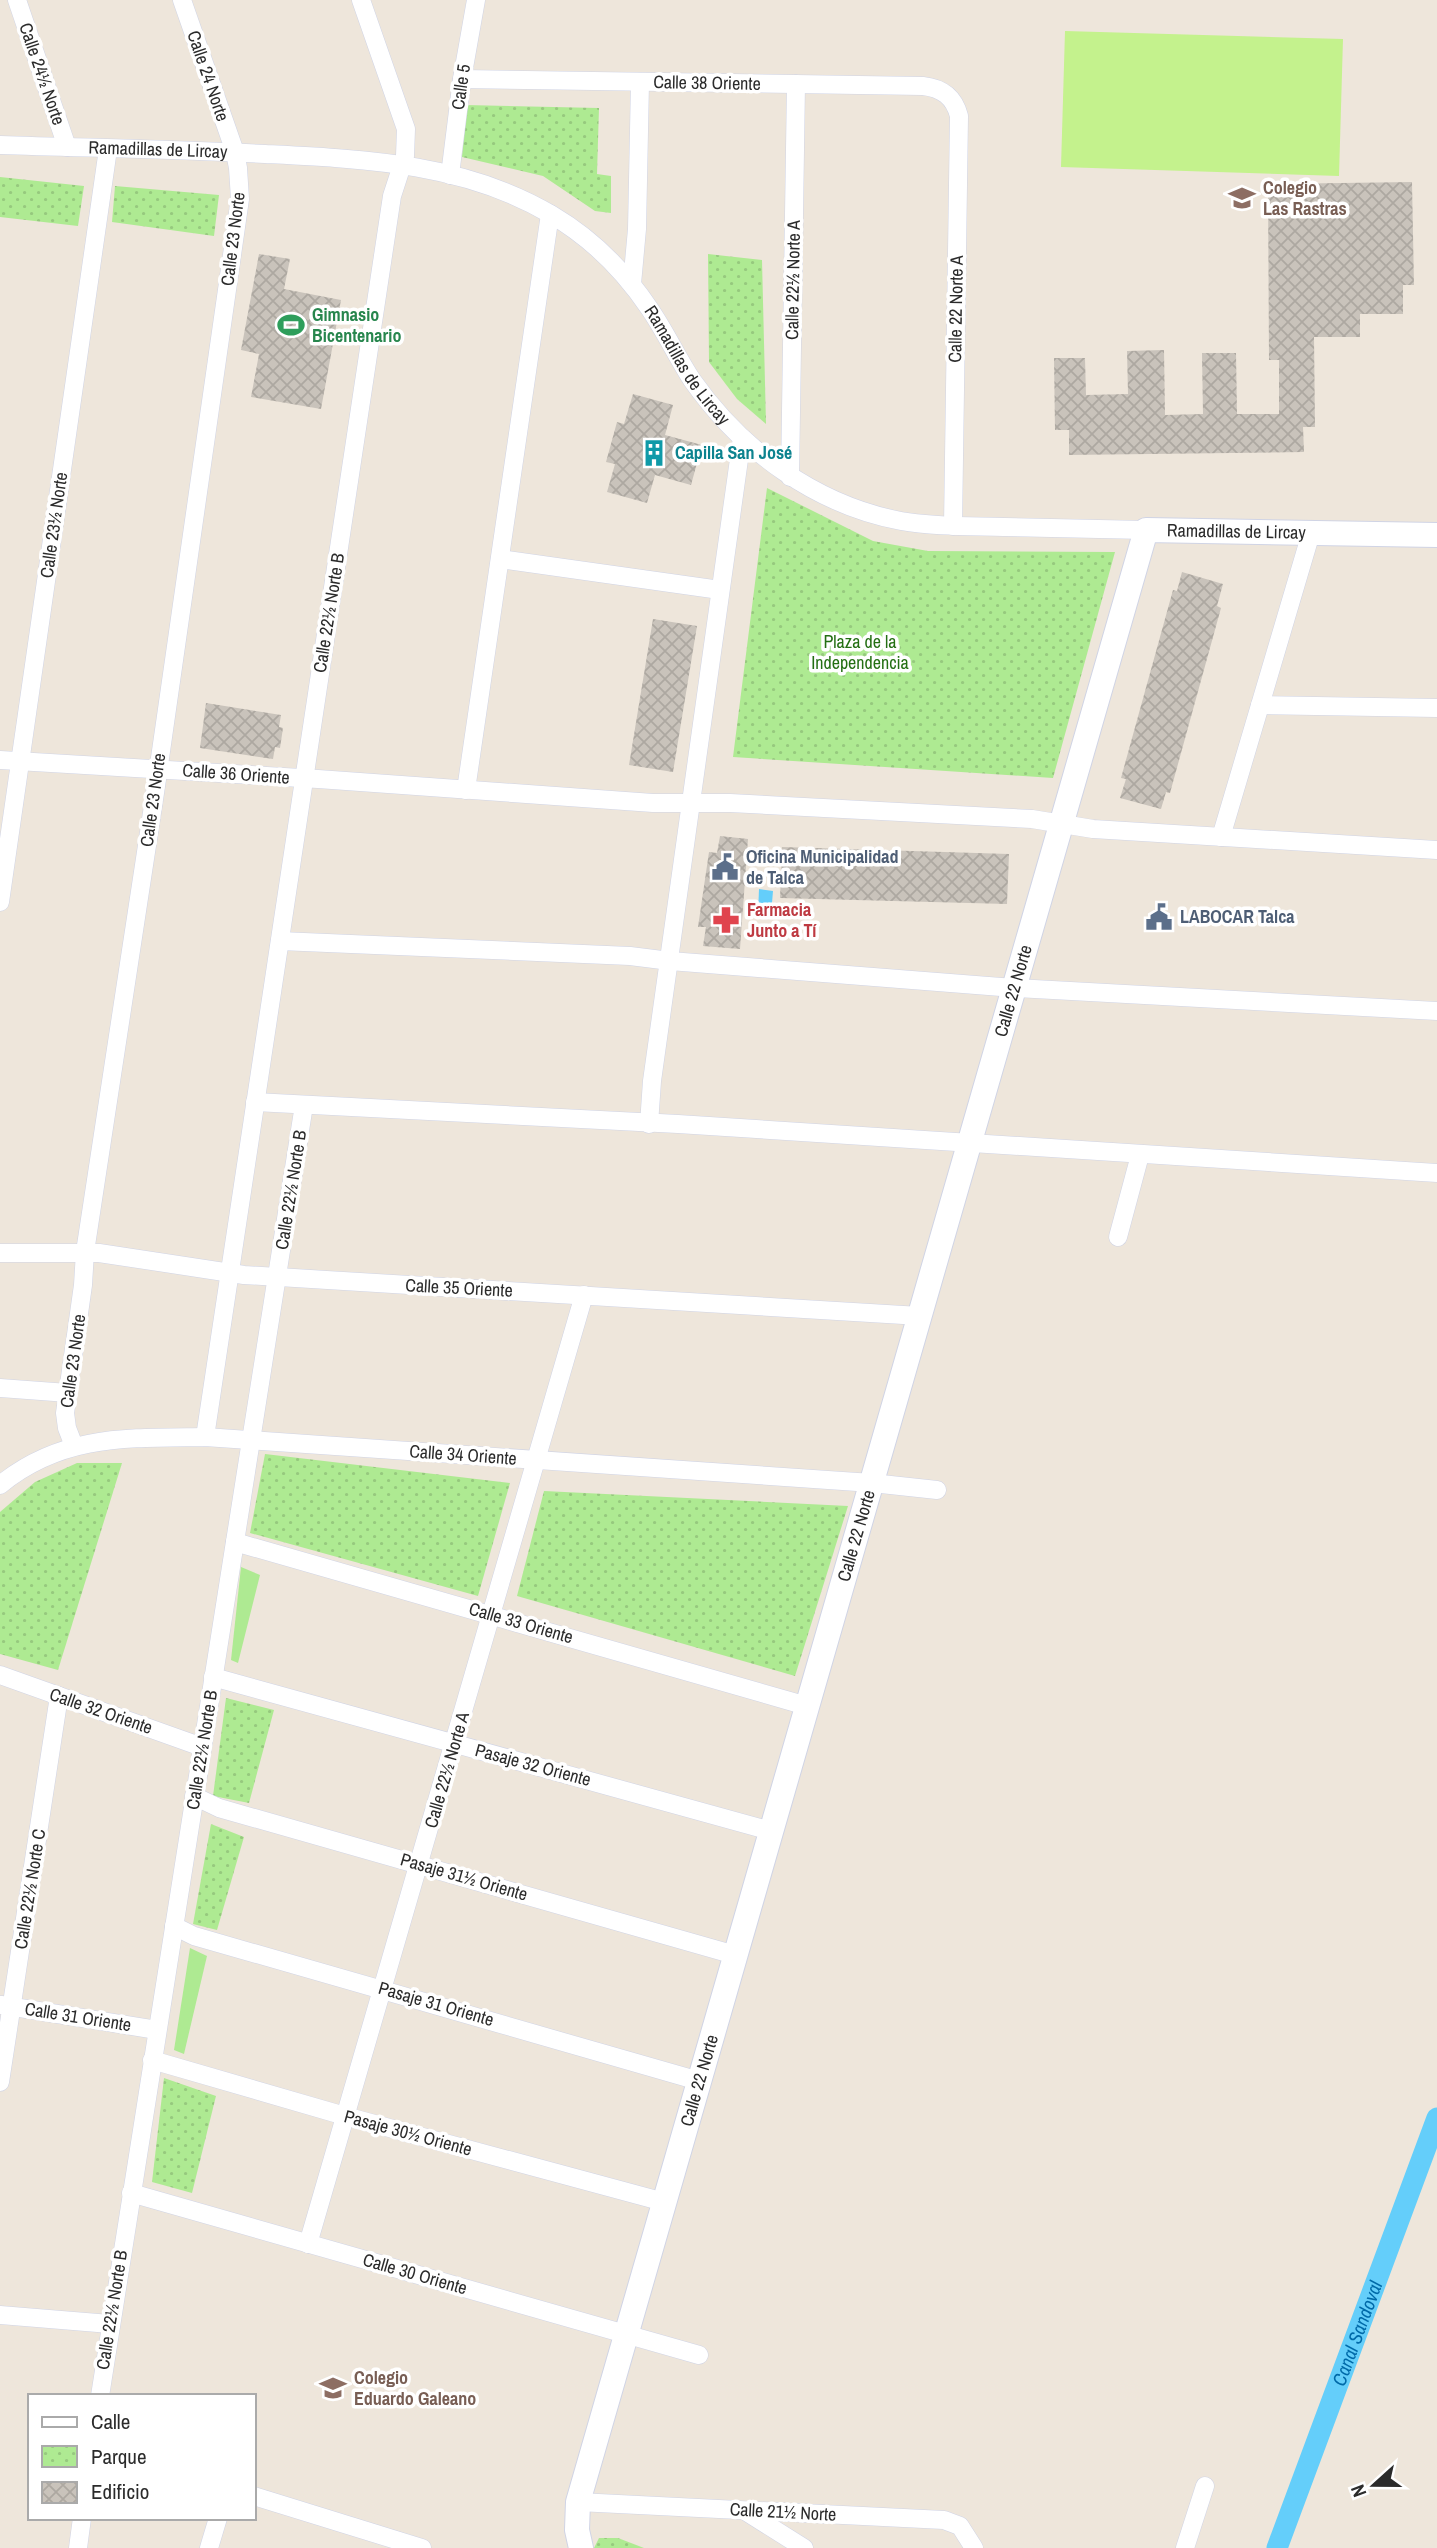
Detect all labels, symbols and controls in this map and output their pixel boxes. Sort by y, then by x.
street label: Calle 24½ Norte [13,19,72,128]
street label: Calle 24 Norte [181,27,236,125]
street label: Calle 5 [445,62,476,111]
street label: Calle 38 Oriente [653,69,761,96]
street label: Ramadillas de Lircay [88,135,228,164]
place label: Colegio Las Rastras [1263,175,1347,221]
school or university icon: Colegio Las Rastras [1227,183,1257,213]
street label: Calle 23 Norte [214,191,251,287]
street label: Calle 22½ Norte A [779,220,806,340]
street label: Calle 22 Norte A [942,255,969,363]
street label: Ramadillas de Lircay [639,300,736,431]
place label: Gimnasio Bicentenario [312,302,401,348]
sports icon: Gimnasio Bicentenario [276,310,306,340]
building icon: Capilla San José [639,438,669,468]
place label: Capilla San José [675,440,792,465]
street label: Calle 23½ Norte [34,470,73,579]
street label: Ramadillas de Lircay [1167,517,1307,545]
street label: Calle 22½ Norte B [307,551,350,674]
park label: Plaza de la Independencia [811,629,909,675]
street label: Calle 23 Norte [134,751,171,848]
street label: Calle 36 Oriente [182,757,291,790]
place label: Oficina Municipalidad de Talca [746,844,899,890]
public building icon: Oficina Municipalidad de Talca [710,852,740,882]
place label: Farmacia Junto a Tí [747,897,817,943]
public building icon: LABOCAR Talca [1144,902,1174,932]
place label: LABOCAR Talca [1180,904,1295,929]
pharmacy icon: Farmacia Junto a Tí [711,905,741,935]
street label: Calle 22 Norte [988,942,1038,1040]
street label: Calle 22½ Norte B [269,1128,312,1251]
street label: Calle 35 Oriente [405,1272,513,1303]
street label: Calle 23 Norte [54,1312,91,1409]
street label: Calle 34 Oriente [409,1438,518,1471]
street label: Calle 22 Norte [831,1487,881,1584]
street label: Calle 33 Oriente [466,1596,576,1649]
street label: Calle 32 Oriente [46,1681,156,1740]
street label: Calle 22½ Norte B [180,1688,223,1811]
street label: Calle 22½ Norte A [418,1709,475,1831]
street label: Pasaje 32 Oriente [472,1737,594,1792]
street label: Calle 22½ Norte C [8,1827,51,1951]
street label: Pasaje 31½ Oriente [398,1846,531,1907]
street label: Pasaje 31 Oriente [376,1975,497,2032]
street label: Calle 31 Oriente [23,1996,133,2037]
street label: Calle 22 Norte [674,2032,724,2129]
street label: Pasaje 30½ Oriente [341,2103,475,2162]
street label: Calle 30 Oriente [360,2247,470,2300]
street label: Calle 22½ Norte B [90,2248,133,2371]
water label: Canal Sandoval [1325,2277,1388,2390]
place label: Colegio Eduardo Galeano [354,2365,476,2411]
school or university icon: Colegio Eduardo Galeano [318,2373,348,2403]
legend [28,2394,256,2520]
text: Calle [91,2407,130,2436]
text: Parque [91,2442,147,2471]
north arrow [1339,2450,1409,2520]
text: Edificio [91,2477,149,2506]
text: N [1344,2481,1372,2501]
street label: Calle 21½ Norte [729,2496,837,2527]

